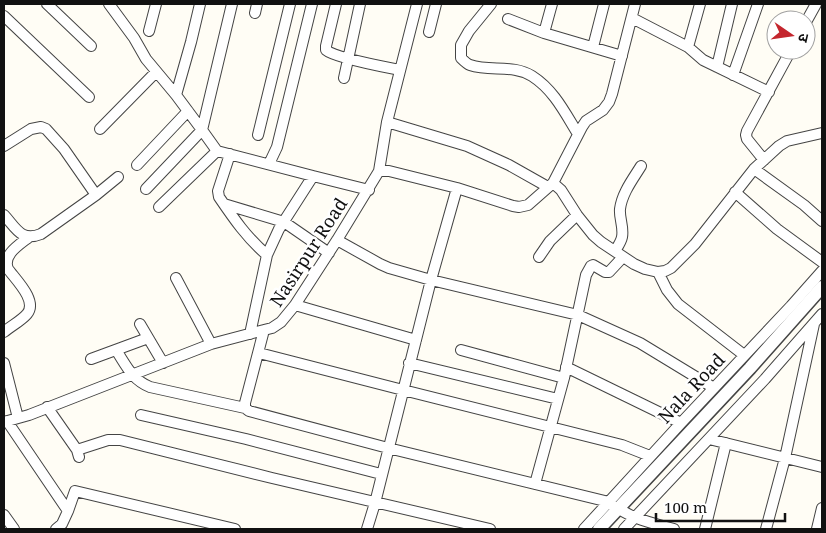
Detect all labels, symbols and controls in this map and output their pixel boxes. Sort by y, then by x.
north arrow [766,10,816,60]
text: उ [794,32,814,45]
street label: Nasirpur Road [264,193,352,311]
street label: Nala Road [652,348,730,428]
scale bar [656,490,785,522]
text: 100 m [664,497,707,517]

